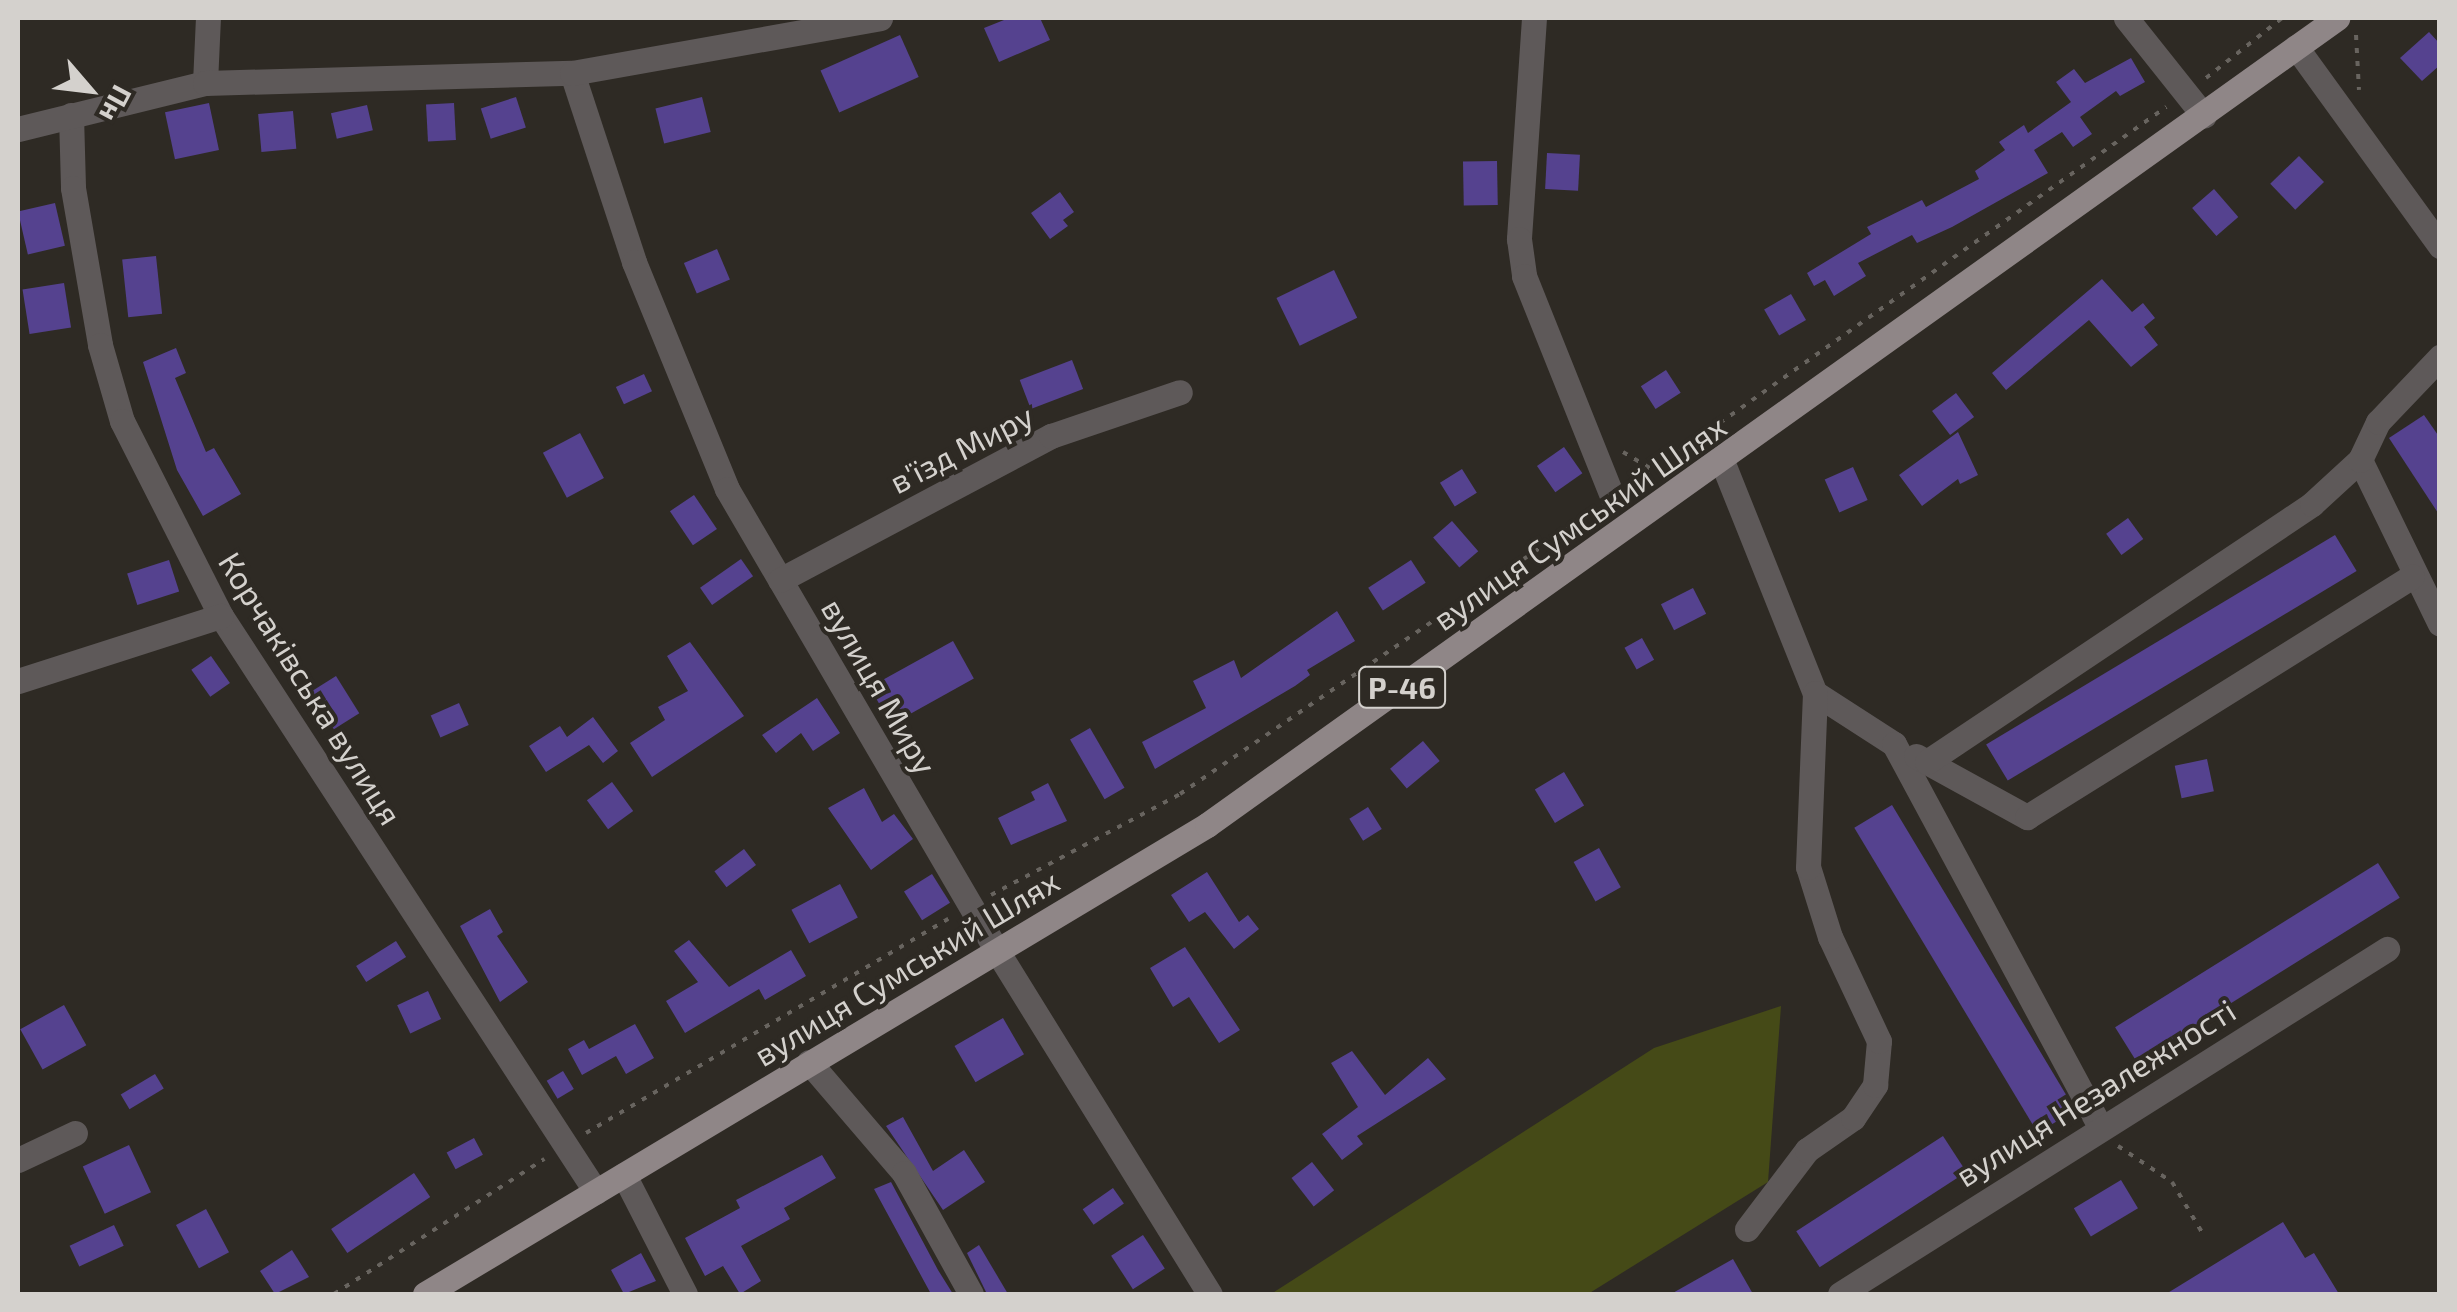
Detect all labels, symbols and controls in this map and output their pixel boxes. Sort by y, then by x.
north arrow [40,40,140,140]
text: Пн [93,80,140,128]
street label: в'їзд Миру [883,395,1039,501]
street label: вулиця Сумський Шлях [1425,406,1733,638]
street label: Корчаківська вулиця [211,545,411,831]
street label: вулиця Миру [814,591,946,781]
road number: Р-46 [1357,662,1447,712]
street label: вулиця Сумський Шлях [747,861,1065,1073]
street label: вулиця Незалежності [1948,990,2242,1194]

